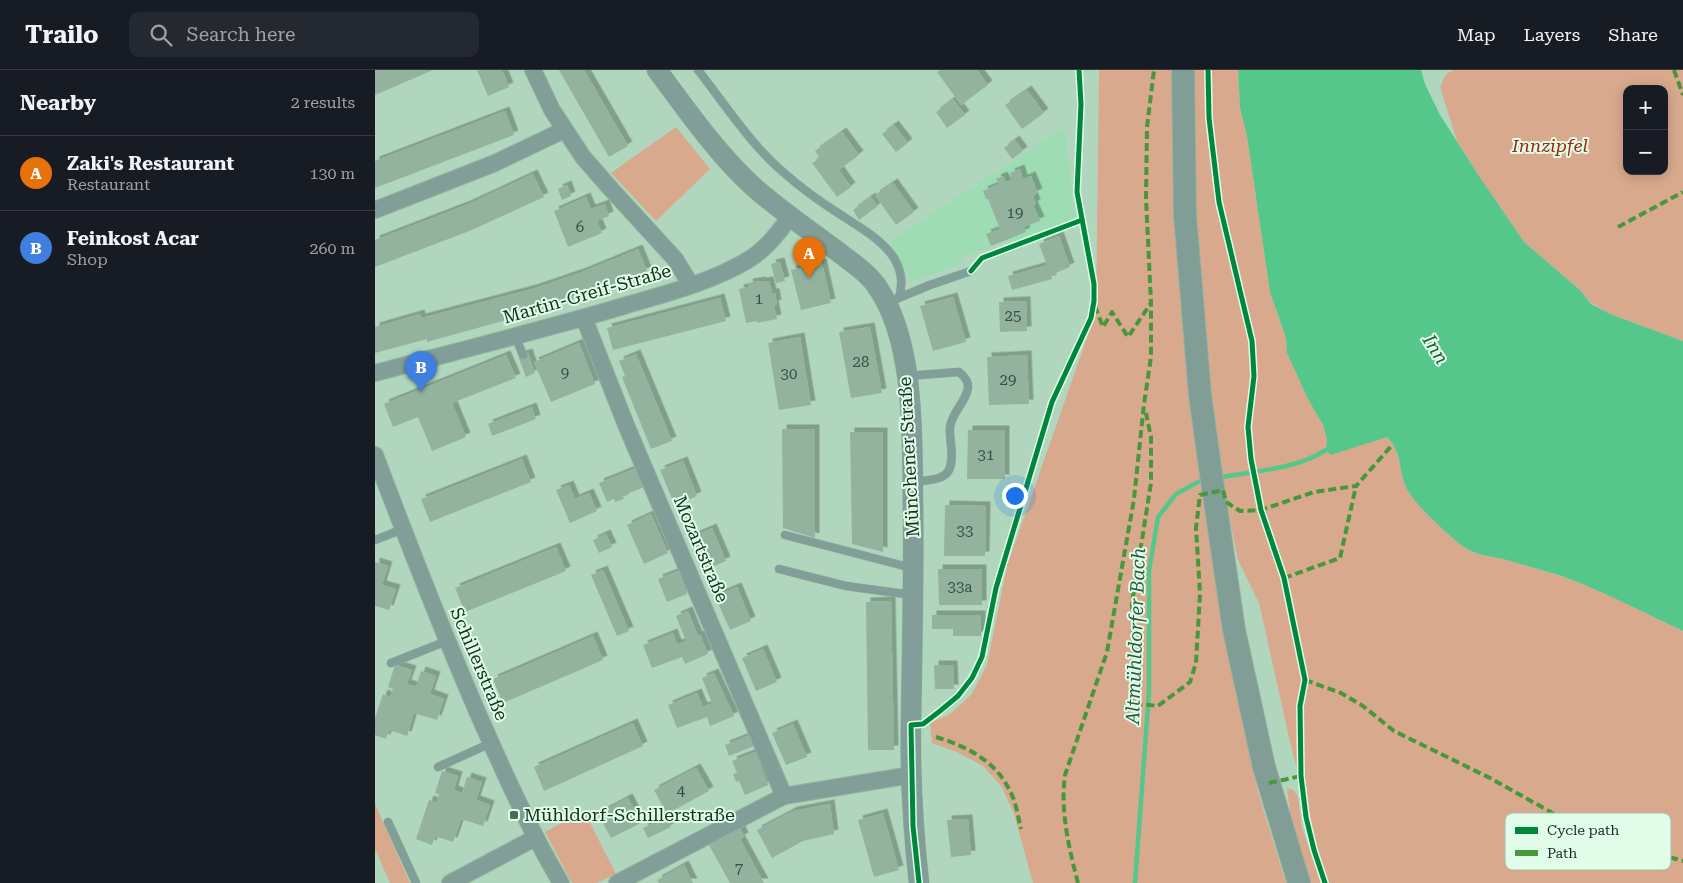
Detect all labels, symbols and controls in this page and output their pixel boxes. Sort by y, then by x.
search box [129,12,479,57]
text: Trailo [25,21,99,49]
icon: search [147,21,175,49]
text: Search here [187,23,295,46]
text: Map [1457,24,1496,45]
text: Layers [1524,24,1580,45]
text: Share [1608,24,1658,45]
map controls [1623,85,1668,175]
button: + [1623,85,1668,130]
text: Nearby [20,91,96,115]
text: 2 results [291,93,355,112]
button: − [1623,130,1668,175]
park label: Innzipfel [1511,135,1588,156]
text: Zaki's Restaurant [67,152,234,175]
text: A [30,164,42,183]
text: 130 m [309,164,355,183]
text: Restaurant [67,175,150,194]
house number: 19 [1007,204,1023,222]
house number: 6 [576,218,584,236]
text: Feinkost Acar [67,227,199,250]
pin: A [793,237,825,278]
text: B [30,239,42,258]
text: 260 m [309,239,355,258]
text: Shop [67,250,108,269]
street label: Martin-Greif-Straße [500,259,674,328]
house number: 1 [755,290,763,308]
house number: 25 [1005,307,1021,325]
water label: Inn [1417,329,1454,369]
pin: B [405,351,437,392]
house number: 28 [853,353,869,371]
house number: 9 [561,364,569,382]
house number: 30 [781,365,797,383]
house number: 29 [1000,371,1016,389]
street label: Münchener Straße [894,376,923,538]
house number: 31 [978,446,994,464]
your location [1002,483,1028,509]
street label: Mozartstraße [670,492,733,605]
house number: 33 [957,522,973,540]
water label: Altmühldorfer Bach [1121,547,1150,726]
house number: 33a [948,578,972,596]
street label: Schillerstraße [446,604,513,724]
house number: 4 [677,782,686,800]
place label: Mühldorf-Schillerstraße [524,804,735,825]
marker: Mühldorf-Schillerstraße [508,809,520,821]
legend [1505,813,1671,870]
text: Cycle path [1547,822,1619,838]
text: Path [1547,845,1577,861]
house number: 7 [735,859,743,877]

